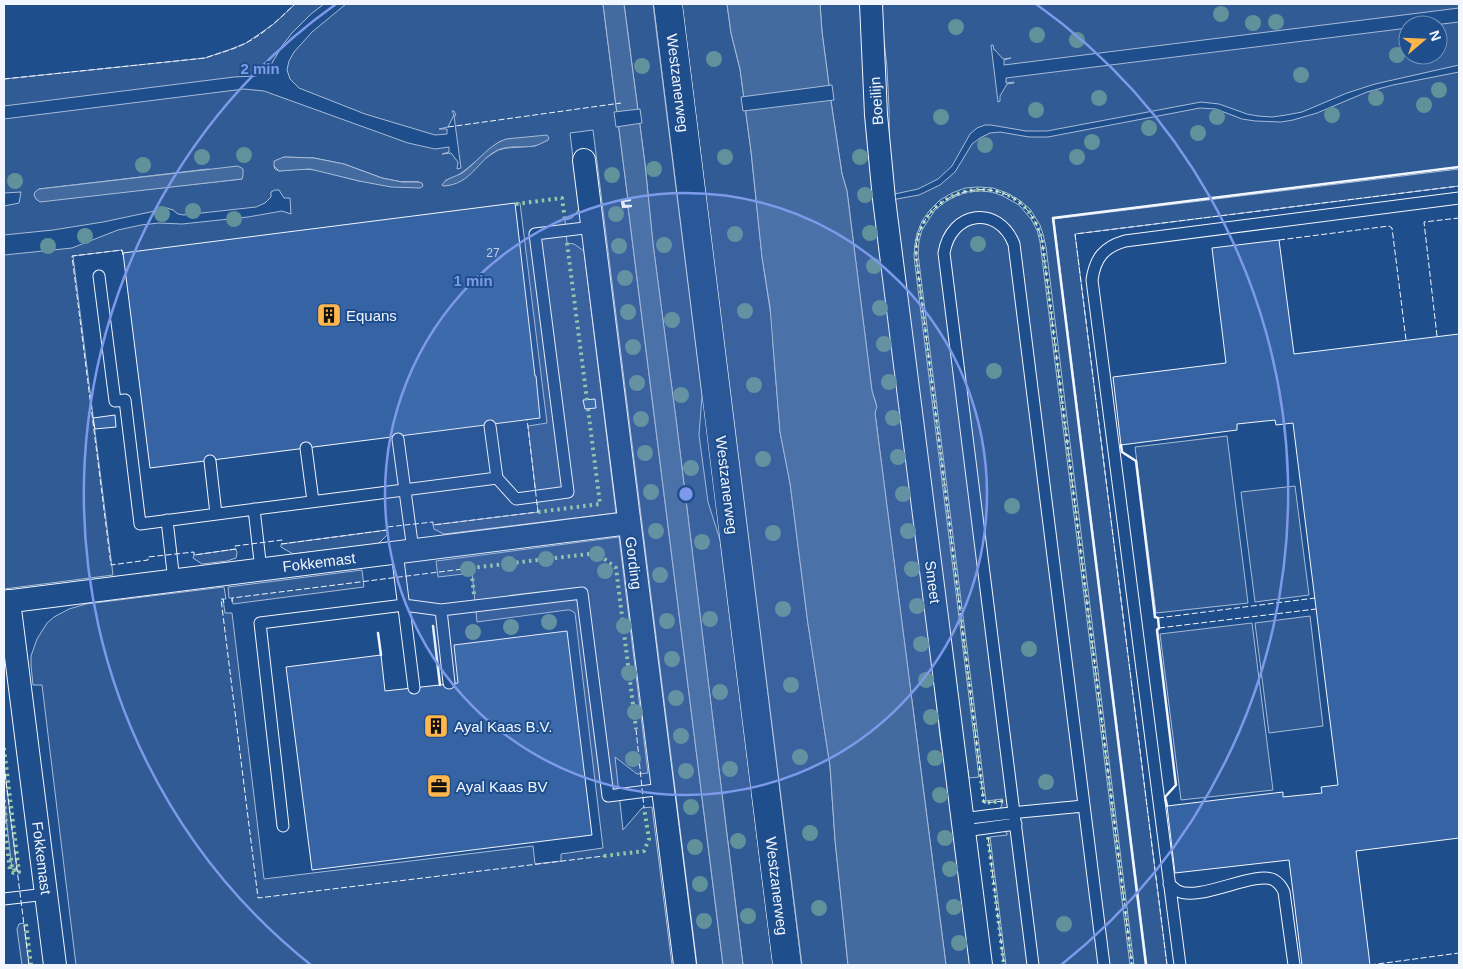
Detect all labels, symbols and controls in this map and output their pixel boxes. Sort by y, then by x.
north arrow [1398,15,1448,65]
text: N [1426,28,1445,43]
street label: Westzanerweg [664,33,692,133]
text: 2 min [240,60,280,77]
street label: Boeilijn [866,76,886,126]
house number: 27 [486,246,500,260]
text: 1 min [453,272,493,289]
building icon: Equans [316,302,342,328]
place label: Equans [346,307,397,324]
street label: Westzanerweg [713,435,741,535]
centre of rings [677,485,695,503]
street label: Gording [622,535,646,591]
street label: Fokkemast [282,549,357,575]
street label: Smeet [922,559,944,605]
building icon: Ayal Kaas B.V. [423,713,449,739]
place label: Ayal Kaas B.V. [454,718,552,735]
office icon: Ayal Kaas BV [426,773,452,799]
place label: Ayal Kaas BV [456,778,547,795]
street label: Fokkemast [29,821,55,896]
street label: Westzanerweg [763,836,791,936]

